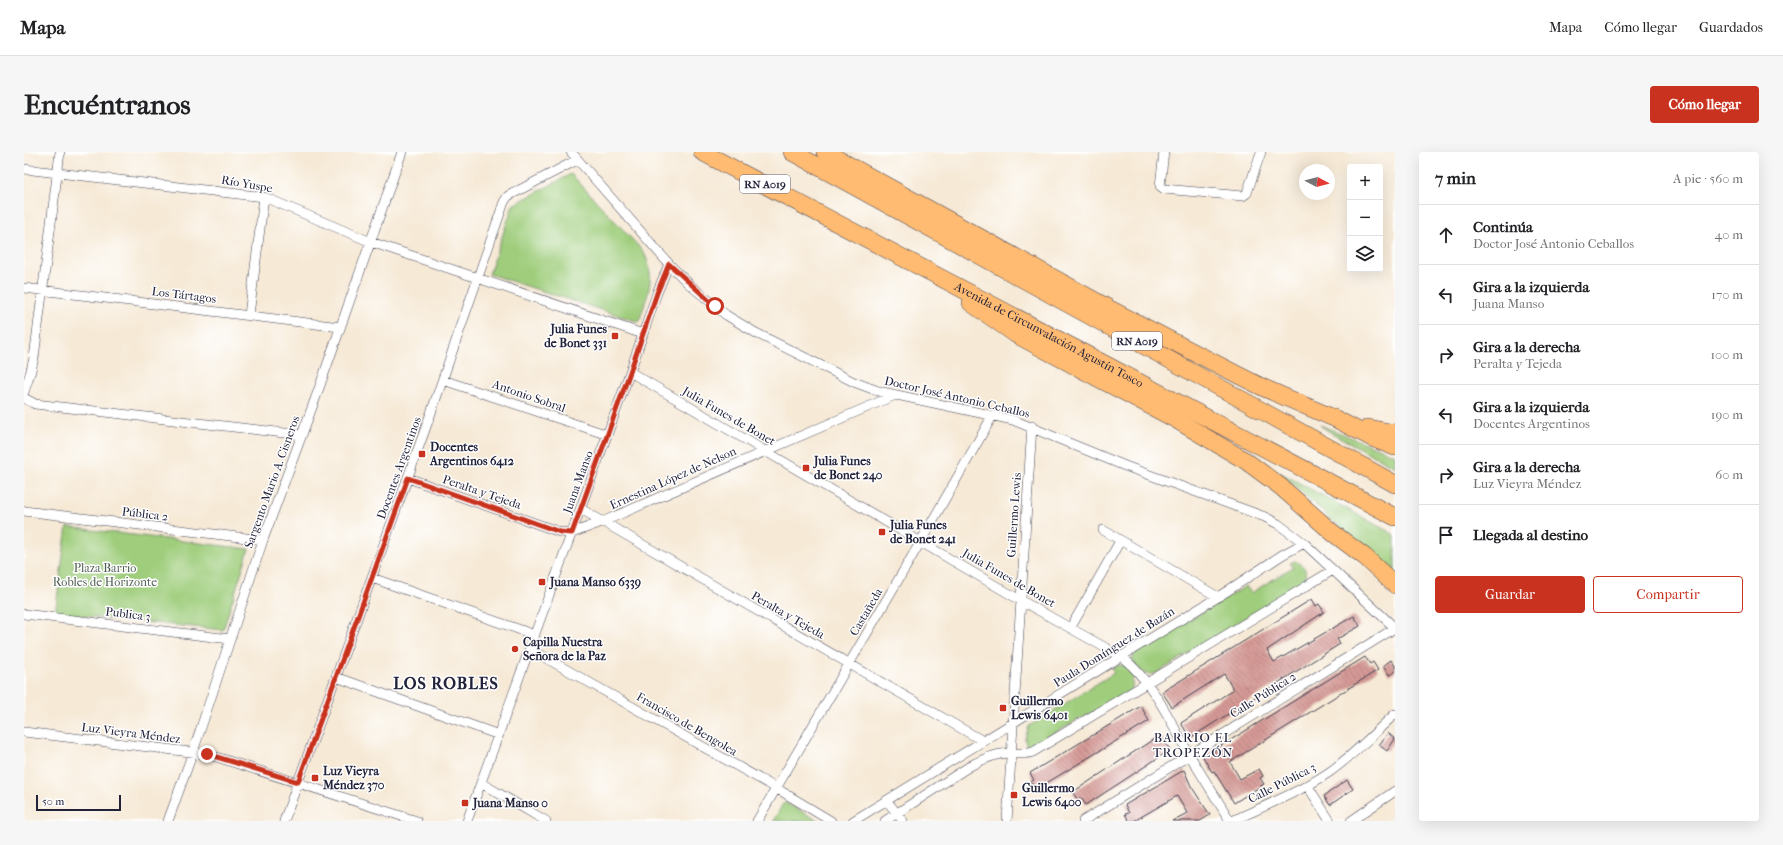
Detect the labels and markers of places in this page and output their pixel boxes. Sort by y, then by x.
place label: Julia Funes de Bonet 331 [544,322,608,351]
marker: Julia Funes de Bonet 331 [610,331,620,341]
place label: Docentes Argentinos 6412 [429,440,515,469]
marker: Docentes Argentinos 6412 [417,449,427,459]
place label: Julia Funes de Bonet 240 [812,454,883,483]
marker: Julia Funes de Bonet 240 [801,463,811,473]
place label: Julia Funes de Bonet 241 [888,518,956,547]
marker: Julia Funes de Bonet 241 [877,527,887,537]
place label: Juana Manso 6339 [548,575,641,590]
marker: Juana Manso 6339 [537,577,547,587]
place label: Capilla Nuestra Señora de la Paz [523,635,606,663]
marker: Capilla Nuestra Señora de la Paz [510,644,520,654]
place label: Guillermo Lewis 6401 [1011,694,1068,723]
marker: Guillermo Lewis 6401 [998,703,1008,713]
place label: Luz Vieyra Méndez 370 [322,764,385,793]
marker: Luz Vieyra Méndez 370 [310,773,320,783]
place label: Guillermo Lewis 6400 [1022,781,1082,810]
marker: Guillermo Lewis 6400 [1009,790,1019,800]
place label: Juana Manso 0 [471,796,548,811]
marker: Juana Manso 0 [460,798,470,808]

